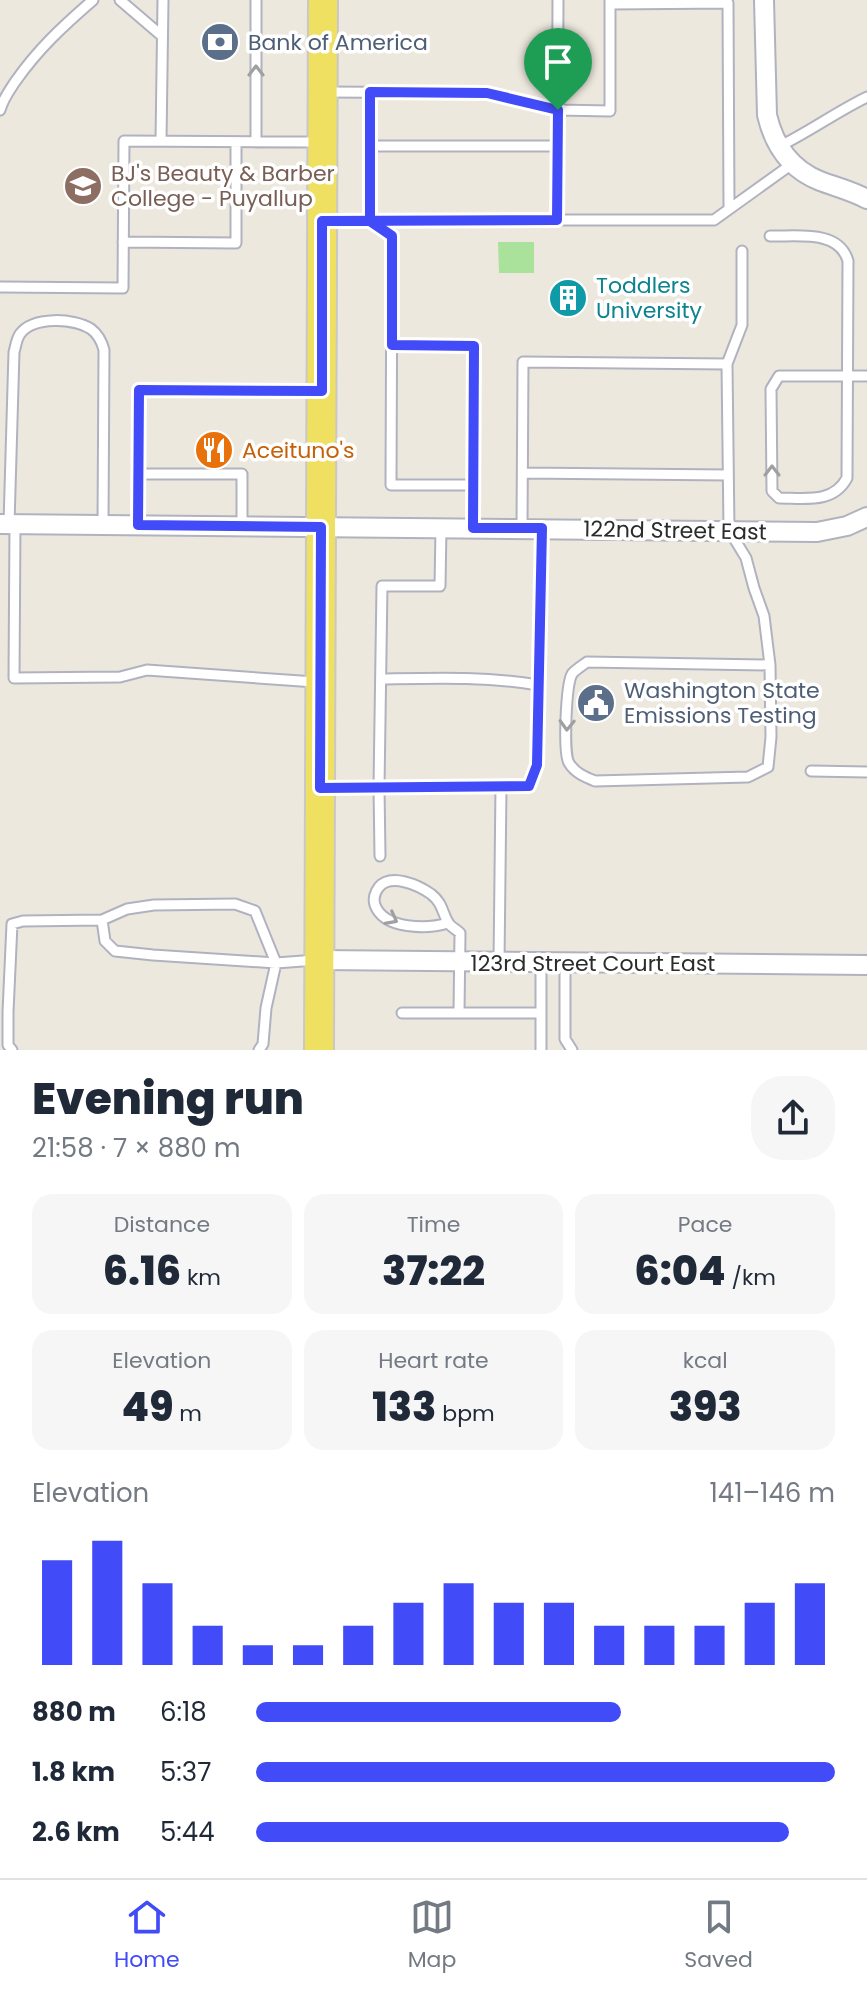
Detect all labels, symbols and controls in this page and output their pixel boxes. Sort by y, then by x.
bank icon: Bank of America [199,21,241,63]
place label: Bank of America [248,27,428,58]
pin [524,28,592,110]
icon: arrive [536,40,580,84]
one-way arrow [247,64,265,77]
place label: BJ's Beauty & Barber College - Puyallup [111,158,335,214]
school or university icon: BJ's Beauty & Barber College - Puyallup [62,165,104,207]
place label: Toddlers University [596,270,702,326]
building icon: Toddlers University [547,277,589,319]
restaurant icon: Aceituno's [193,429,235,471]
place label: Aceituno's [242,435,354,466]
one-way arrow [763,464,781,477]
street label: 122nd Street East [583,513,767,548]
place label: Washington State Emissions Testing [624,675,820,731]
public building icon: Washington State Emissions Testing [575,682,617,724]
one-way arrow [558,719,575,732]
one-way arrow [384,909,398,924]
street label: 123rd Street Court East [471,948,715,979]
text: Evening run [32,1068,304,1129]
button: share [751,1076,835,1160]
text: 21:58 · 7 × 880 m [32,1130,241,1166]
text: Distance [114,1209,210,1240]
text: Time [407,1209,460,1240]
text: Pace [678,1209,732,1240]
text: 6.16 [103,1243,181,1299]
text: 37:22 [382,1243,485,1299]
text: 6:04 [634,1243,726,1299]
text: km [181,1262,221,1293]
text: /km [726,1262,776,1293]
text: Elevation [112,1345,211,1376]
text: Heart rate [378,1345,489,1376]
text: kcal [683,1345,728,1376]
text: 49 [122,1379,174,1435]
text: 133 [372,1379,436,1435]
text: 393 [669,1379,742,1435]
text: m [174,1398,202,1429]
text: bpm [436,1398,495,1429]
text: Elevation [32,1475,149,1511]
text: 141–146 m [709,1475,835,1511]
text: 880 m [32,1694,116,1730]
text: 6:18 [160,1694,207,1730]
text: 1.8 km [32,1754,115,1790]
text: 5:37 [160,1754,211,1790]
text: 2.6 km [32,1814,120,1850]
text: 5:44 [160,1814,215,1850]
tab: Home [114,1895,180,1976]
tab: Map [408,1895,456,1976]
tab: Saved [684,1895,753,1976]

